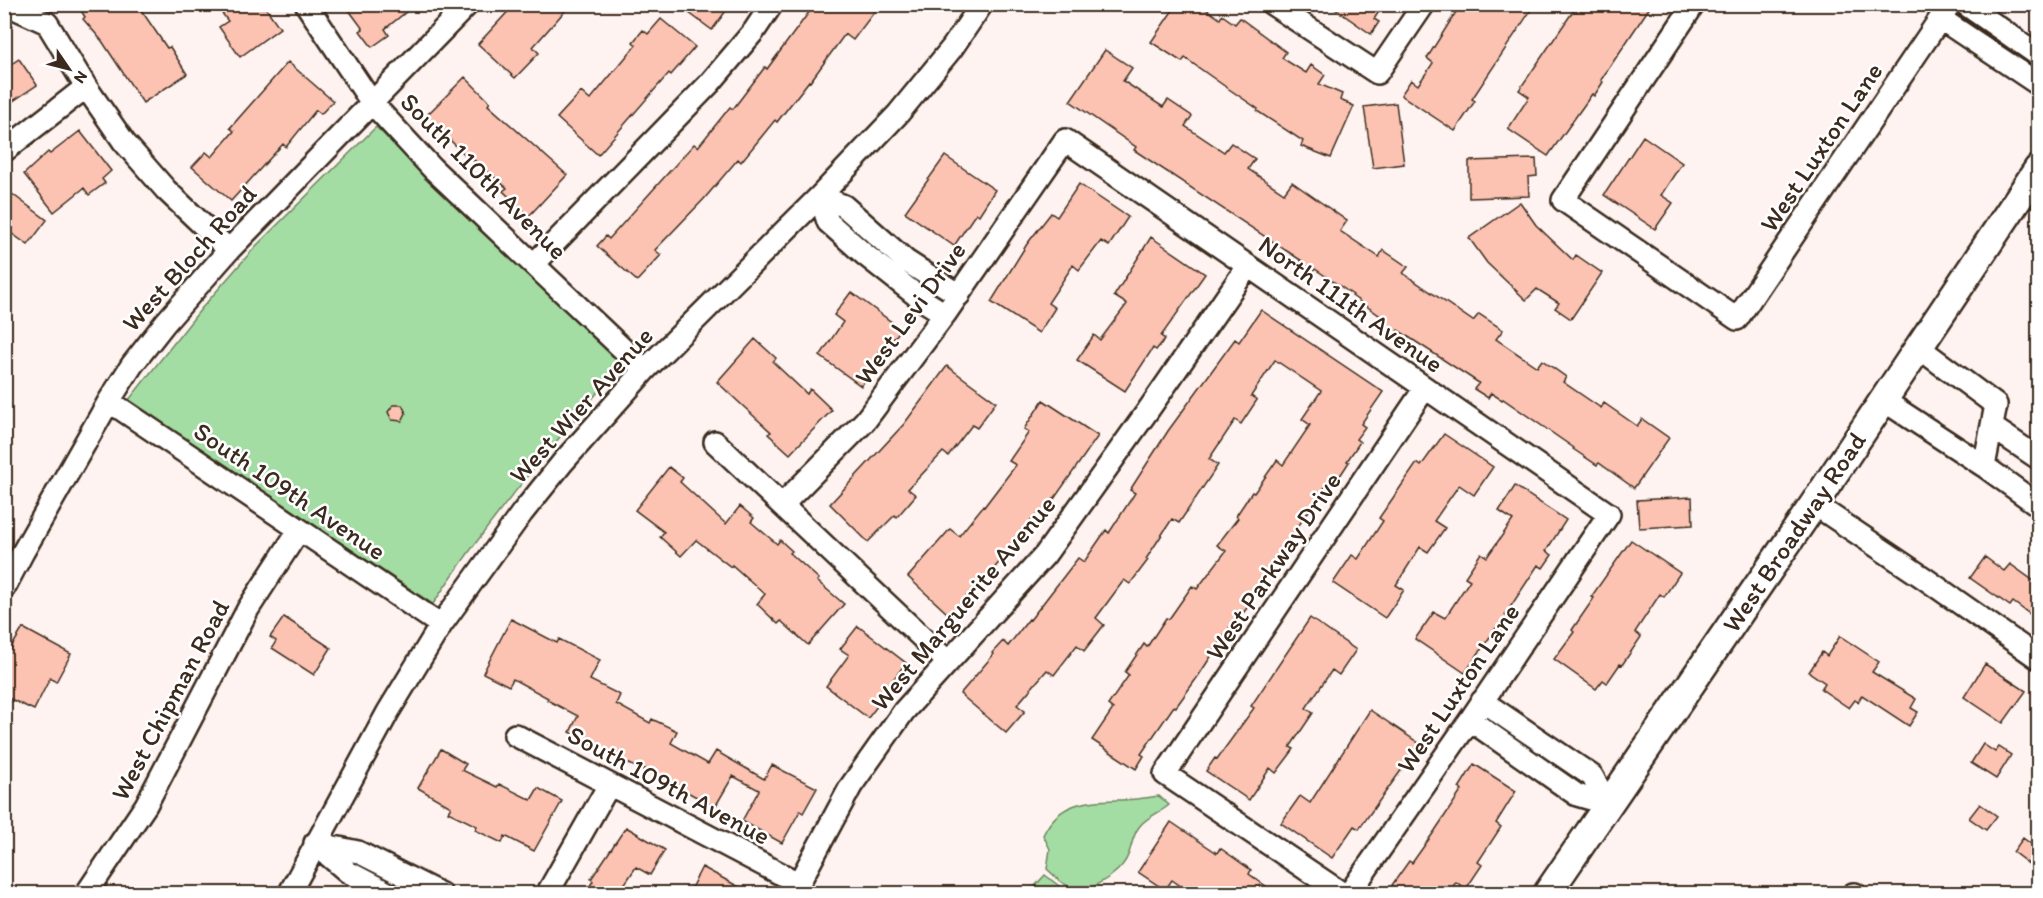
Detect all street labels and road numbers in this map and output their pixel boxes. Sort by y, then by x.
street label: West Luxton Lane [1752,56,1890,238]
street label: South 110th Avenue [394,86,574,266]
street label: West Bloch Road [115,178,263,338]
street label: North 111th Avenue [1252,228,1450,380]
street label: West Levi Drive [847,235,973,391]
street label: West Wier Avenue [502,320,660,490]
street label: South 109th Avenue [188,415,392,567]
street label: West Broadway Road [1715,425,1873,638]
street label: West Parkway Drive [1198,466,1348,666]
street label: West Marguerite Avenue [864,489,1062,717]
street label: West Chipman Road [104,594,237,806]
street label: West Luxton Lane [1389,597,1527,779]
street label: South 109th Avenue [562,718,776,852]

